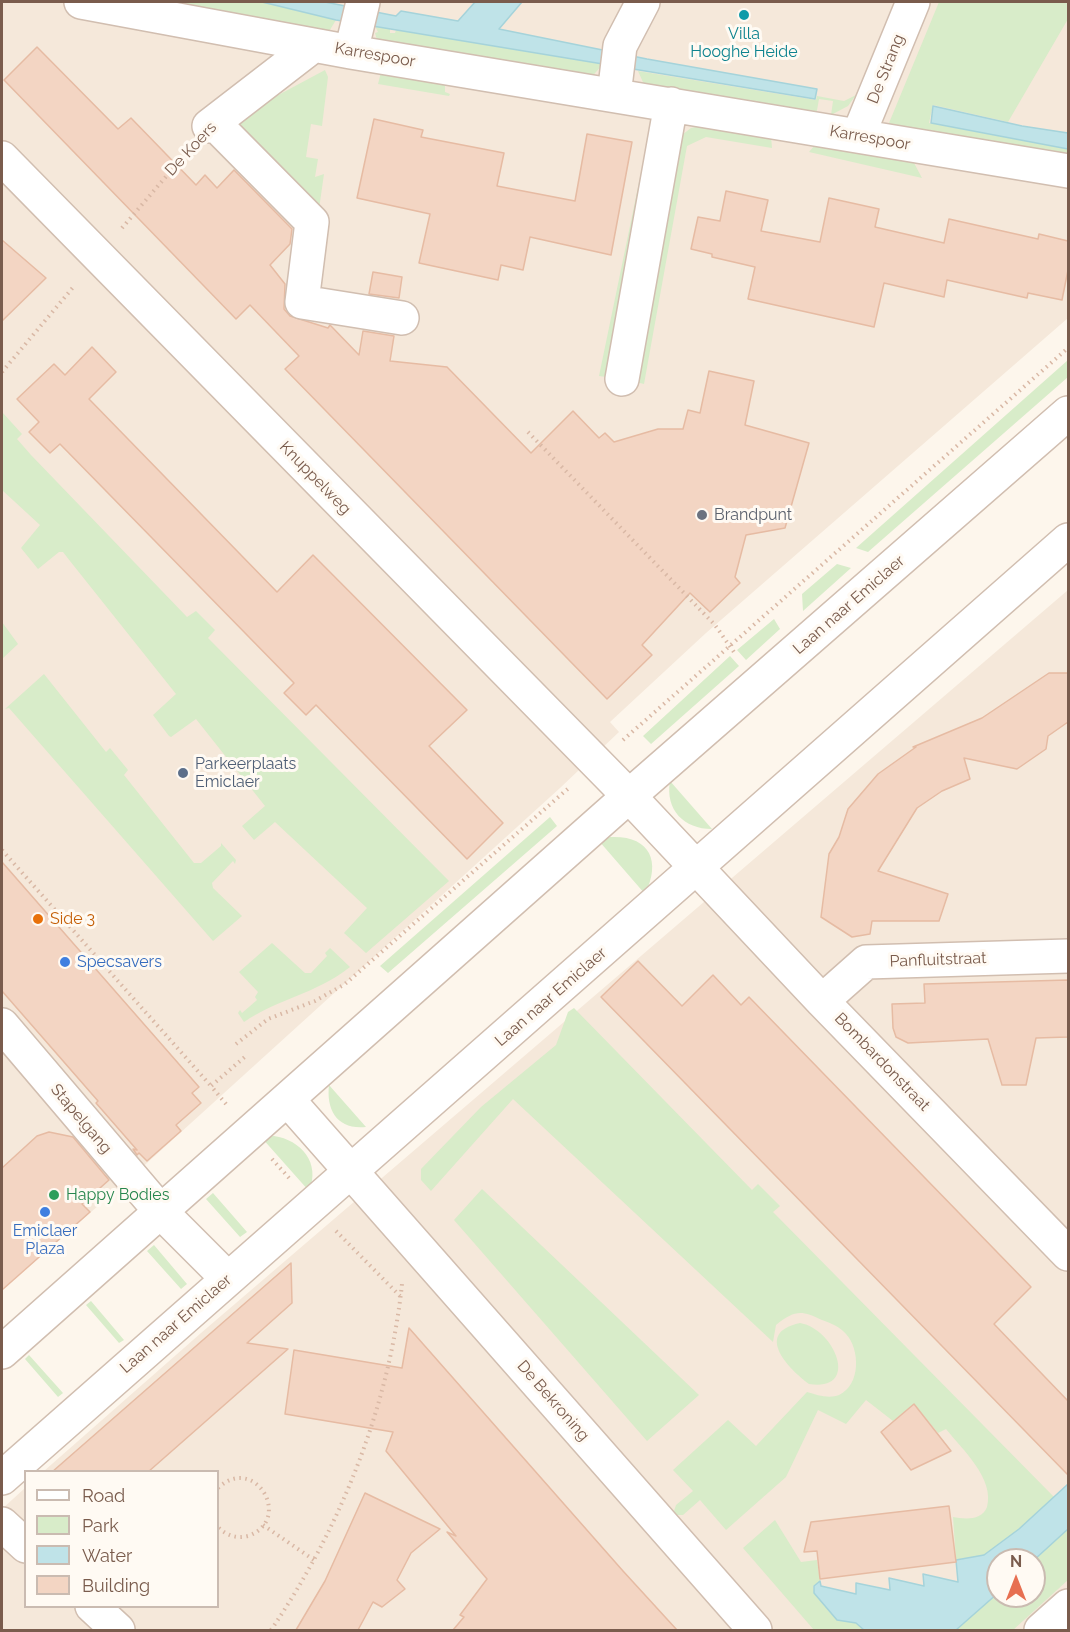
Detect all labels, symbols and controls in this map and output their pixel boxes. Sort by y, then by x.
marker: Villa Hooghe Heide [737,8,751,22]
place label: Villa Hooghe Heide [690,24,798,62]
street label: De Strang [863,31,909,107]
street label: Karrespoor [333,38,417,72]
street label: De Koers [161,118,221,180]
street label: Karrespoor [828,121,912,155]
street label: Knuppelweg [275,437,355,519]
place label: Brandpunt [714,505,792,525]
marker: Brandpunt [695,508,709,522]
street label: Laan naar Emiclaer [789,551,909,659]
place label: Parkeerplaats Emiclaer [195,754,296,792]
marker: Parkeerplaats Emiclaer [176,766,190,780]
place label: Side 3 [50,909,95,929]
marker: Side 3 [31,912,45,926]
street label: Laan naar Emiclaer [491,943,611,1051]
street label: Panfluitstraat [889,949,987,971]
place label: Specsavers [77,952,162,972]
marker: Specsavers [58,955,72,969]
street label: Bombardonstraat [830,1009,934,1115]
street label: Stapelgang [46,1080,116,1158]
place label: Happy Bodies [66,1185,169,1205]
marker: Happy Bodies [47,1188,61,1202]
marker: Emiclaer Plaza [38,1205,52,1219]
place label: Emiclaer Plaza [13,1221,77,1259]
street label: Laan naar Emiclaer [116,1270,236,1378]
street label: De Bekroning [513,1357,593,1445]
legend [24,1470,219,1608]
text: Road [82,1485,125,1506]
text: Park [82,1515,119,1536]
text: Water [82,1545,132,1566]
north arrow [986,1548,1046,1608]
text: N [1010,1552,1022,1571]
text: Building [82,1575,150,1596]

